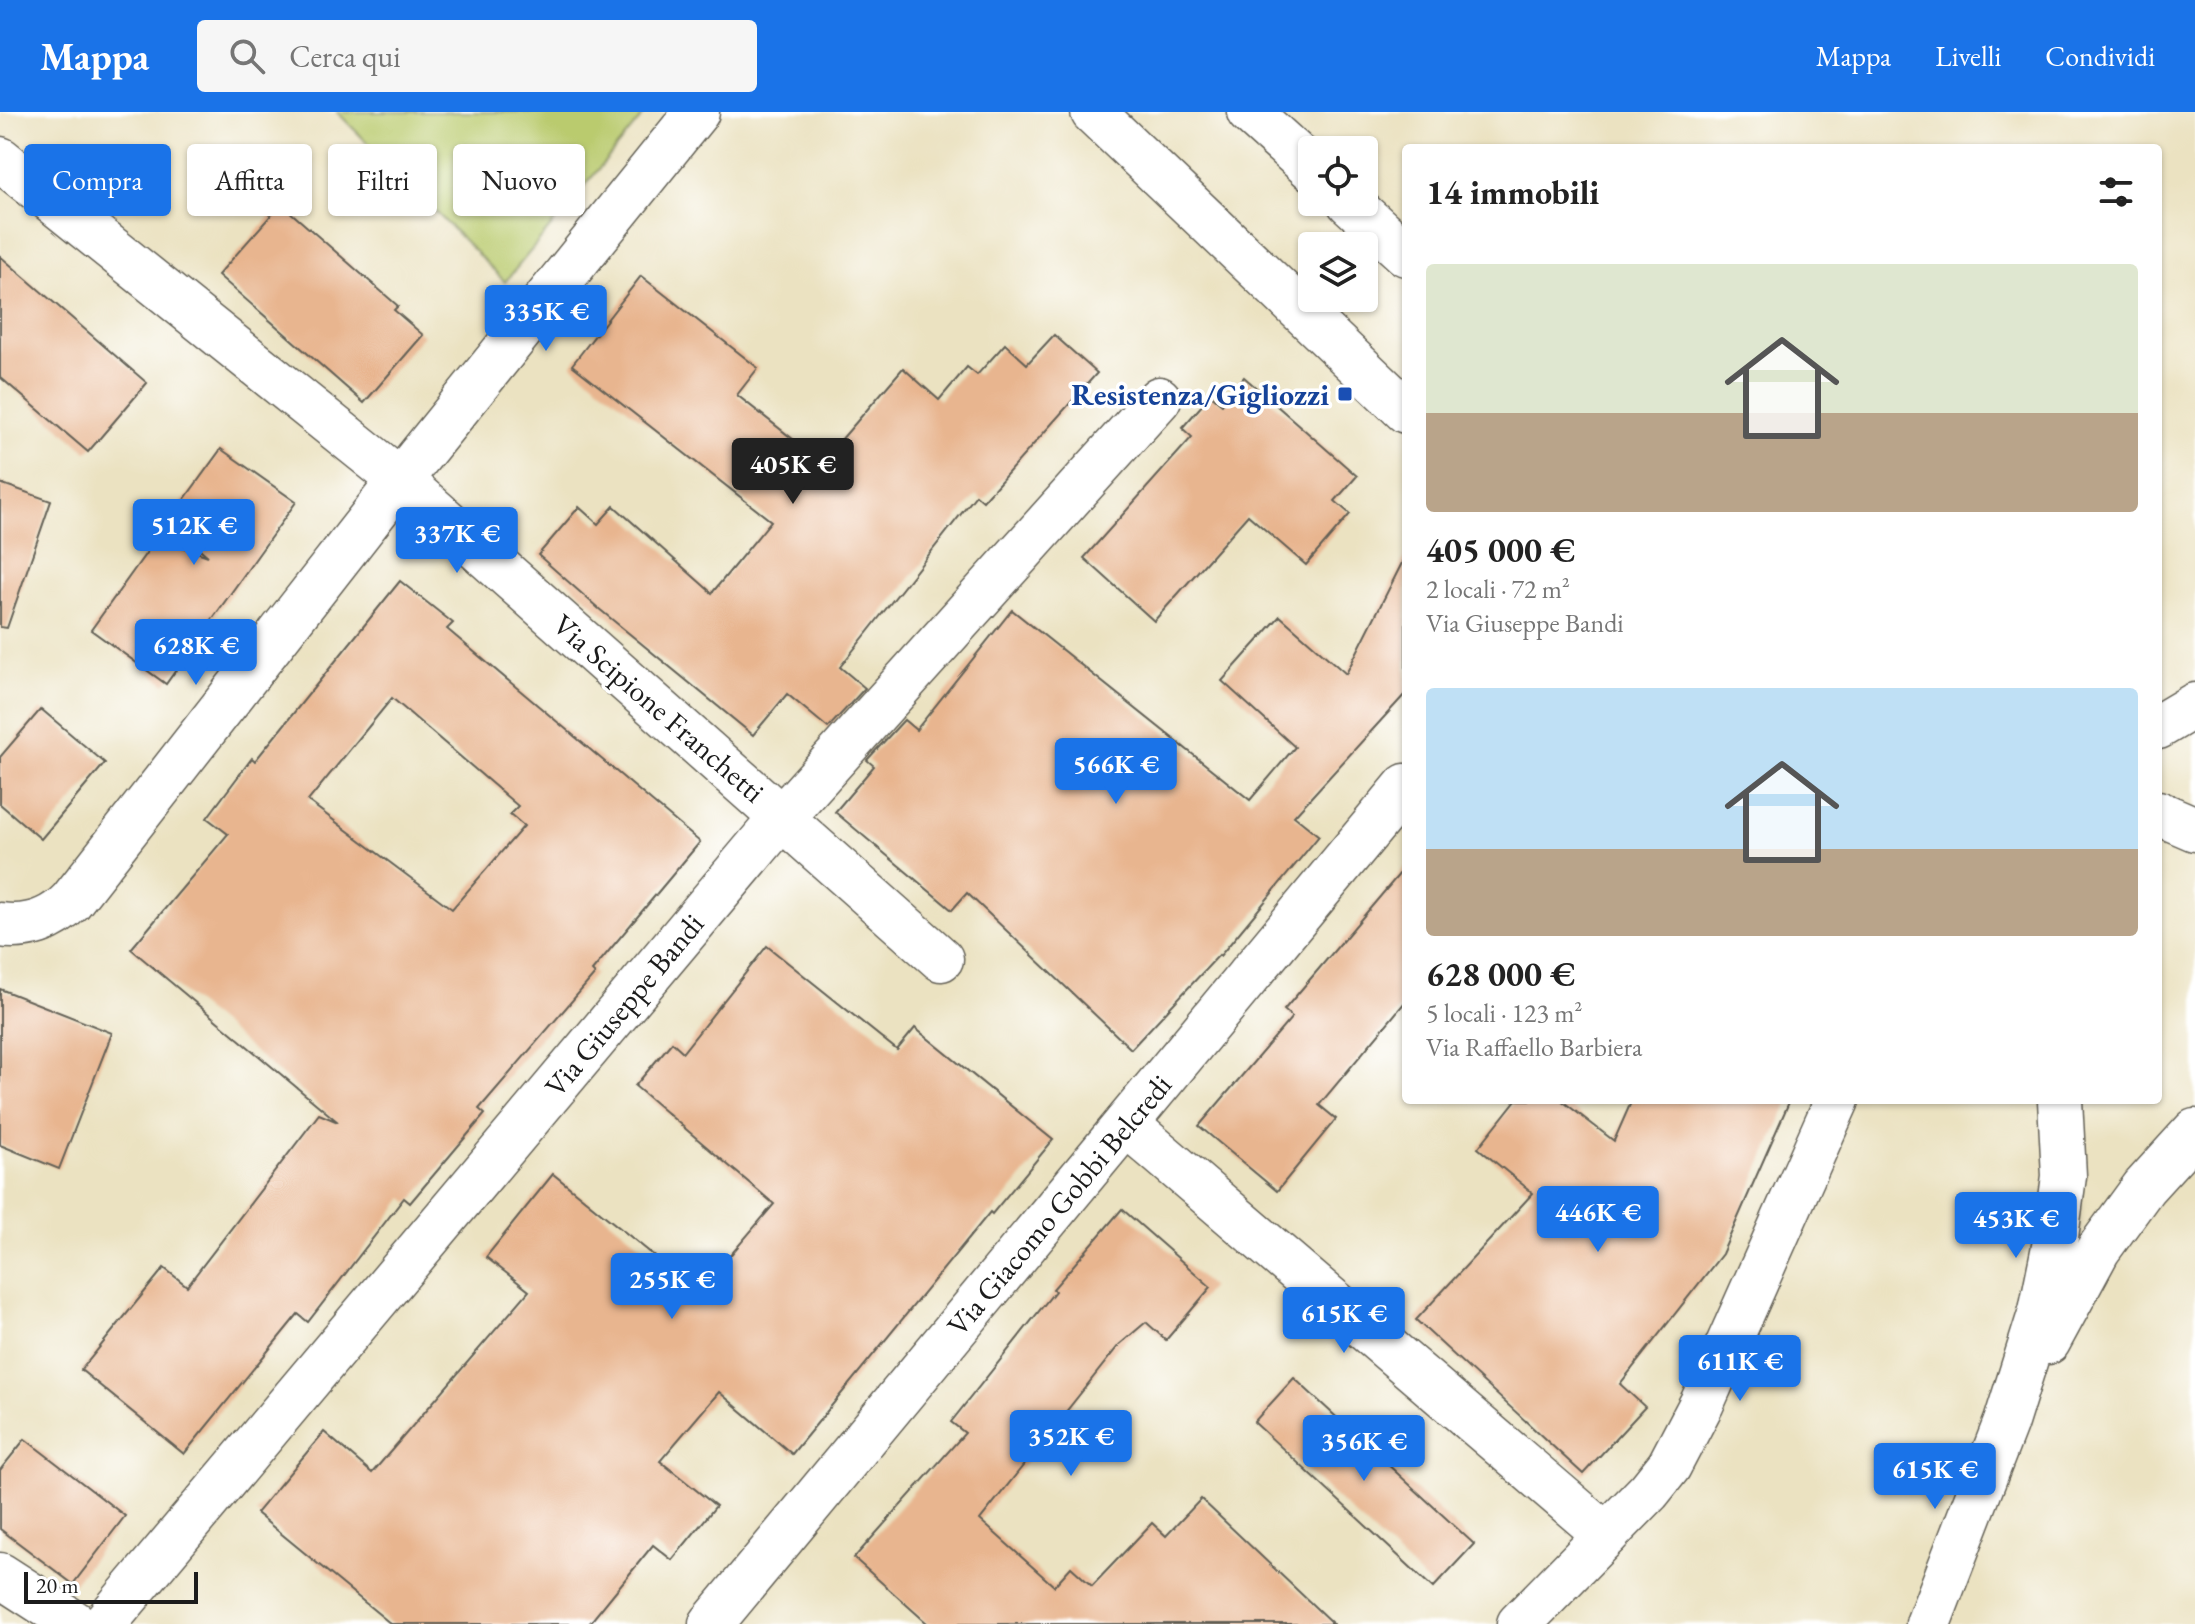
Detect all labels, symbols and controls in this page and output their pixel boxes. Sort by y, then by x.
search box [197,20,757,92]
text: Mappa [40,32,149,81]
icon: search [225,34,269,78]
text: Cerca qui [289,37,401,76]
text: Mappa [1816,38,1891,74]
text: Livelli [1935,38,2001,74]
text: Condividi [2045,38,2155,74]
map controls [1298,136,1378,312]
button: locate [1298,136,1378,216]
chip: Compra [24,144,171,216]
chip: Affitta [187,144,312,216]
chip: Filtri [328,144,437,216]
chip: Nuovo [453,144,585,216]
text: 14 immobili [1426,170,1599,214]
icon: filters [2094,170,2138,214]
button: layers [1298,232,1378,312]
pin: 335K € [481,285,611,353]
text: 335K € [503,294,589,328]
icon: home [1710,316,1854,460]
place label: Resistenza/Gigliozzi [1071,375,1329,414]
marker: Resistenza/Gigliozzi [1336,385,1354,403]
pin: 405K € [728,438,858,506]
text: 405K € [750,447,836,481]
pin: 512K € [129,499,259,567]
pin: 337K € [392,507,522,575]
text: 512K € [151,508,237,542]
text: 337K € [414,516,500,550]
text: 405 000 € [1426,528,1575,572]
text: 2 locali · 72 m² [1426,572,1570,606]
street label: Via Scipione Franchetti [545,605,773,811]
text: Via Giuseppe Bandi [1426,606,1624,640]
pin: 628K € [131,619,261,687]
text: 628K € [153,628,239,662]
pin: 566K € [1051,738,1181,806]
icon: home [1710,740,1854,884]
text: 566K € [1073,747,1159,781]
street label: Via Giuseppe Bandi [536,905,712,1105]
text: 628 000 € [1426,952,1575,996]
text: 5 locali · 123 m² [1426,996,1582,1030]
text: Via Raffaello Barbiera [1426,1030,1642,1064]
street label: Via Giacomo Gobbi Belcredi [938,1066,1180,1344]
pin: 446K € [1533,1186,1663,1254]
pin: 453K € [1951,1192,2081,1260]
text: 446K € [1555,1195,1641,1229]
text: 453K € [1973,1201,2059,1235]
pin: 255K € [607,1253,737,1321]
text: 255K € [629,1262,715,1296]
pin: 615K € [1279,1287,1409,1355]
text: 615K € [1301,1296,1387,1330]
pin: 611K € [1675,1335,1805,1403]
text: 611K € [1697,1344,1783,1378]
pin: 352K € [1006,1410,1136,1478]
pin: 356K € [1299,1415,1429,1483]
text: 352K € [1028,1419,1114,1453]
text: 356K € [1321,1424,1407,1458]
pin: 615K € [1870,1443,2000,1511]
text: 615K € [1892,1452,1978,1486]
scale bar [24,1568,198,1604]
text: 20 m [36,1571,79,1600]

